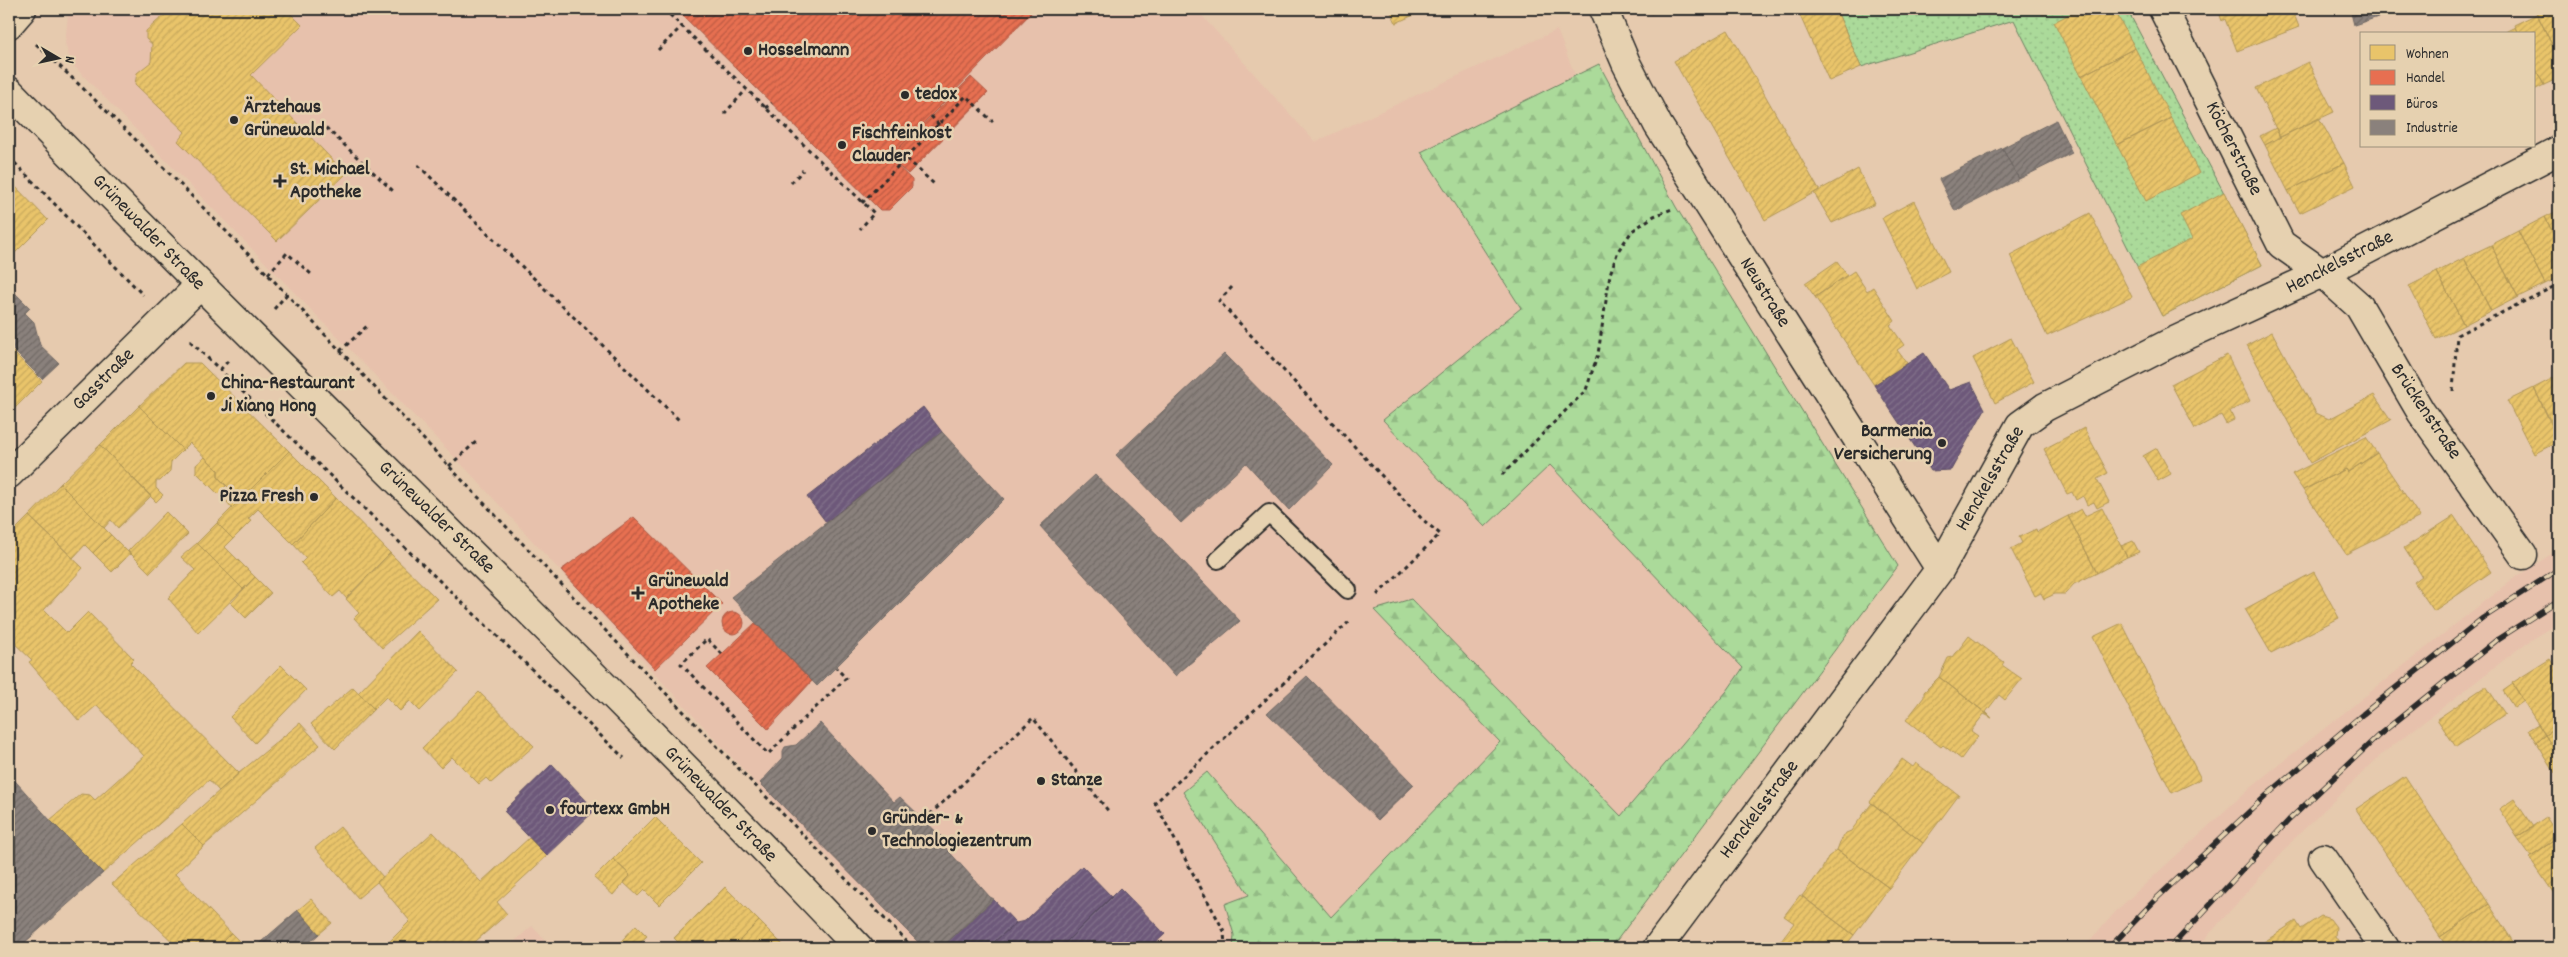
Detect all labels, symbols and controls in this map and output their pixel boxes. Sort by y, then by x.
north arrow [32,32,82,82]
legend [2360,32,2536,148]
place label: Hosselmann [758,37,849,65]
text: Wohnen [2406,44,2449,66]
marker: Hosselmann [742,45,754,57]
text: N [58,55,79,65]
text: Handel [2406,68,2445,90]
place label: tedox [915,81,957,109]
marker: tedox [899,89,911,101]
place label: Ärztehaus Grünewald [244,94,325,145]
text: Büros [2406,94,2438,116]
street label: Köcherstraße [2197,97,2269,201]
marker: Ärztehaus Grünewald [228,114,240,126]
text: Industrie [2406,118,2458,140]
place label: Fischfeinkost Clauder [852,120,952,171]
marker: Fischfeinkost Clauder [836,139,848,151]
place label: St. Michael Apotheke [290,156,370,207]
street label: Grünewalder Straße [85,168,211,298]
marker: St. Michael Apotheke [274,175,286,187]
street label: Henckelsstraße [2281,224,2399,302]
street label: Neustraße [1731,252,1797,334]
street label: Gasstraße [66,342,142,418]
street label: Brückenstraße [2382,358,2468,466]
place label: China-Restaurant Ji Xiang Hong [221,370,356,421]
marker: China-Restaurant Ji Xiang Hong [205,390,217,402]
place label: Barmenia Versicherung [1834,418,1933,469]
street label: Henckelsstraße [1950,421,2033,537]
marker: Barmenia Versicherung [1936,437,1948,449]
street label: Grünewalder Straße [371,455,501,581]
place label: Pizza Fresh [219,483,304,511]
marker: Pizza Fresh [308,491,320,503]
place label: Grünewald Apotheke [648,568,729,619]
marker: Grünewald Apotheke [632,587,644,599]
street label: Grünewalder Straße [657,740,783,870]
street label: Henckelsstraße [1713,755,1807,865]
place label: Stanze [1051,767,1102,795]
marker: Stanze [1035,775,1047,787]
place label: fourtexx GmbH [559,796,670,824]
marker: fourtexx GmbH [544,804,556,816]
place label: Gründer- & Technologiezentrum [882,805,1032,856]
marker: Gründer- & Technologiezentrum [866,825,878,837]

